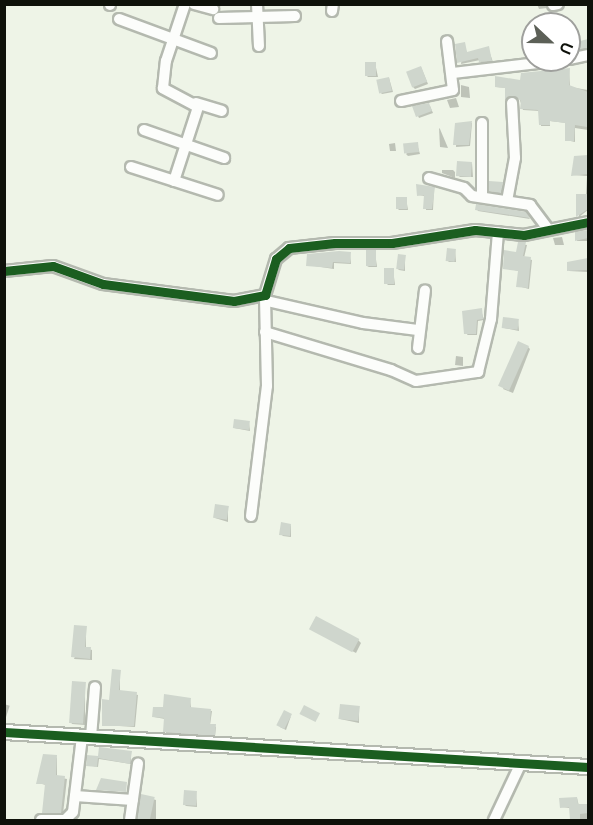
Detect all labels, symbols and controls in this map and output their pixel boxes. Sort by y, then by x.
north arrow [521,12,581,72]
text: U [555,39,577,57]

